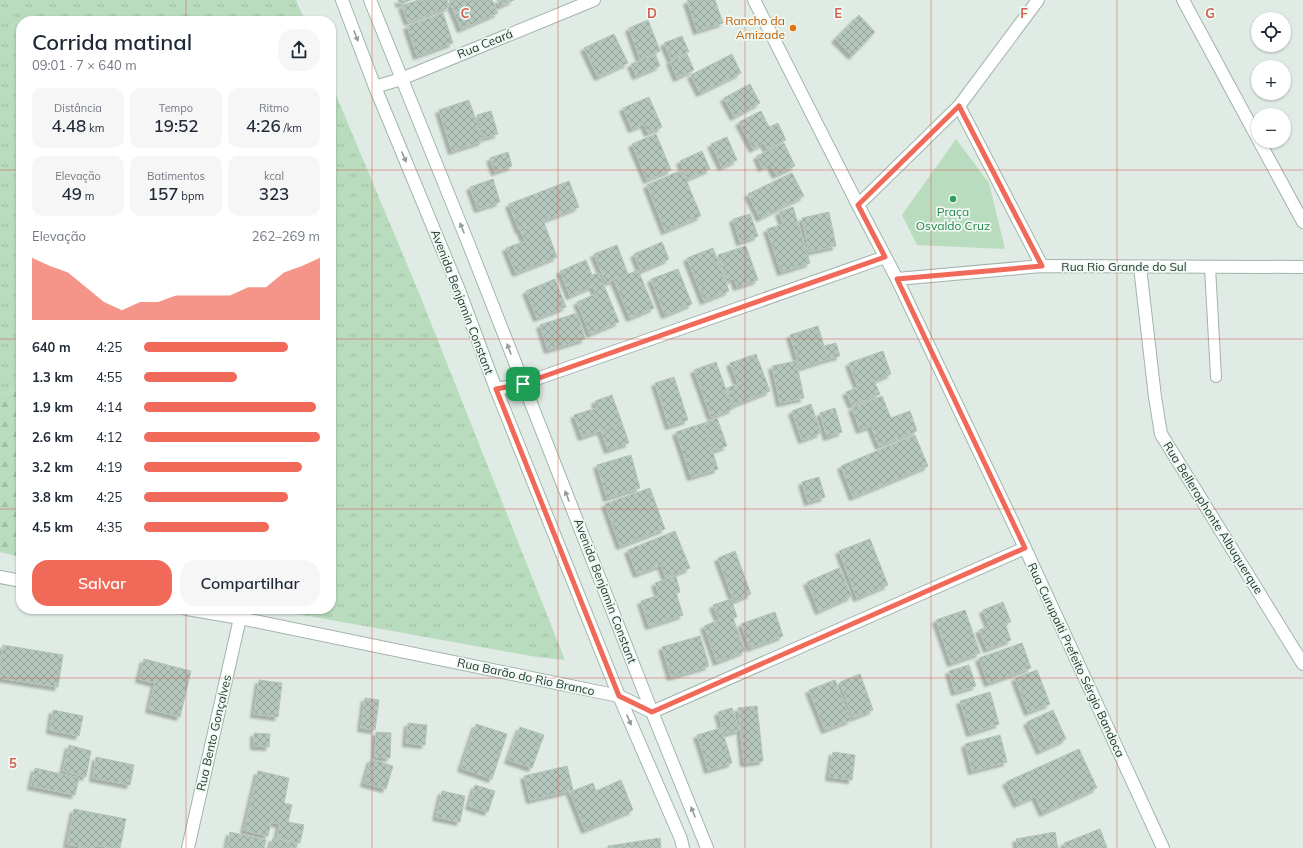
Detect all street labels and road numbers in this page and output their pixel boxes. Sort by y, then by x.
street label: Rua Ceará [455,26,515,61]
street label: Avenida Benjamin Constant [428,227,497,377]
street label: Rua Rio Grande do Sul [1061,259,1187,274]
street label: Rua Bellerophonte Albuquerque [1160,439,1267,597]
street label: Avenida Benjamin Constant [571,516,640,666]
street label: Rua Curupaiti Prefeito Sérgio Bandoca [1025,560,1128,760]
street label: Rua Barão do Rio Branco [456,655,596,698]
street label: Rua Bento Gonçalves [193,673,234,792]

